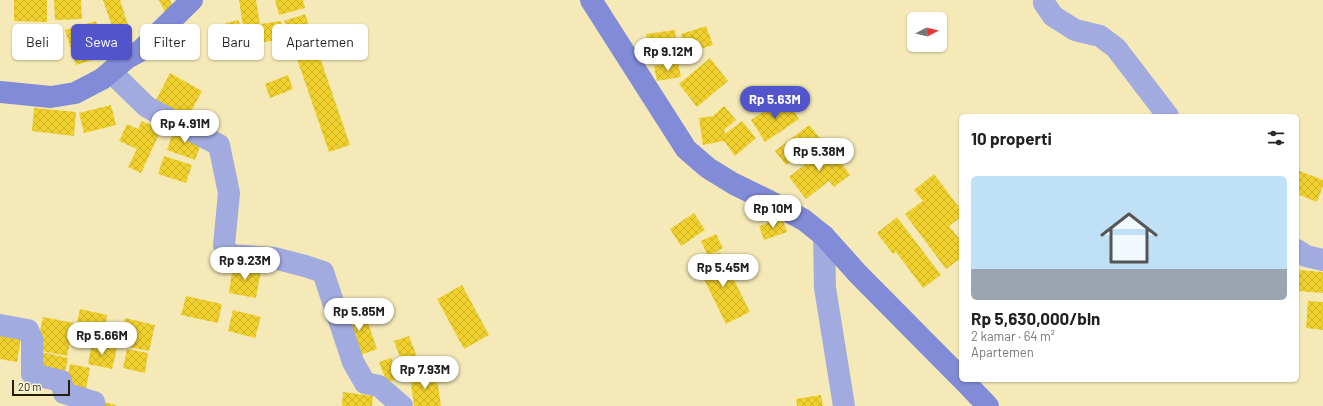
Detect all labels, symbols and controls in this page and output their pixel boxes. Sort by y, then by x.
north arrow [907,12,947,52]
map controls [907,12,947,52]
chip: Beli [12,24,63,60]
chip: Sewa [71,24,132,60]
chip: Filter [140,24,200,60]
chip: Baru [208,24,264,60]
chip: Apartemen [272,24,368,60]
pin: Rp 9.12M [627,38,709,72]
text: Rp 9.12M [643,43,693,59]
pin: Rp 5.63M [734,86,816,120]
text: Rp 5.63M [749,91,801,107]
pin: Rp 4.91M [144,110,226,144]
text: Rp 4.91M [160,115,210,131]
icon: filters [1265,127,1287,149]
text: 10 properti [971,128,1052,148]
pin: Rp 5.38M [778,138,860,172]
text: Rp 5.38M [793,143,845,159]
pin: Rp 10M [740,195,806,229]
text: Rp 10M [753,200,793,216]
icon: home [1093,202,1165,274]
pin: Rp 9.23M [204,247,286,281]
text: Rp 9.23M [219,252,271,268]
pin: Rp 5.45M [682,254,764,288]
text: Rp 5.45M [697,259,749,275]
pin: Rp 5.85M [318,298,400,332]
text: Rp 5.85M [333,303,385,319]
text: Rp 5,630,000/bln [971,308,1100,328]
pin: Rp 5.66M [61,322,143,356]
text: Rp 5.66M [76,327,128,343]
text: 2 kamar · 64 m² [971,328,1055,344]
text: Apartemen [971,344,1034,360]
pin: Rp 7.93M [384,356,466,390]
text: Rp 7.93M [400,361,450,377]
scale bar [12,378,70,397]
text: 20 m [18,380,41,393]

